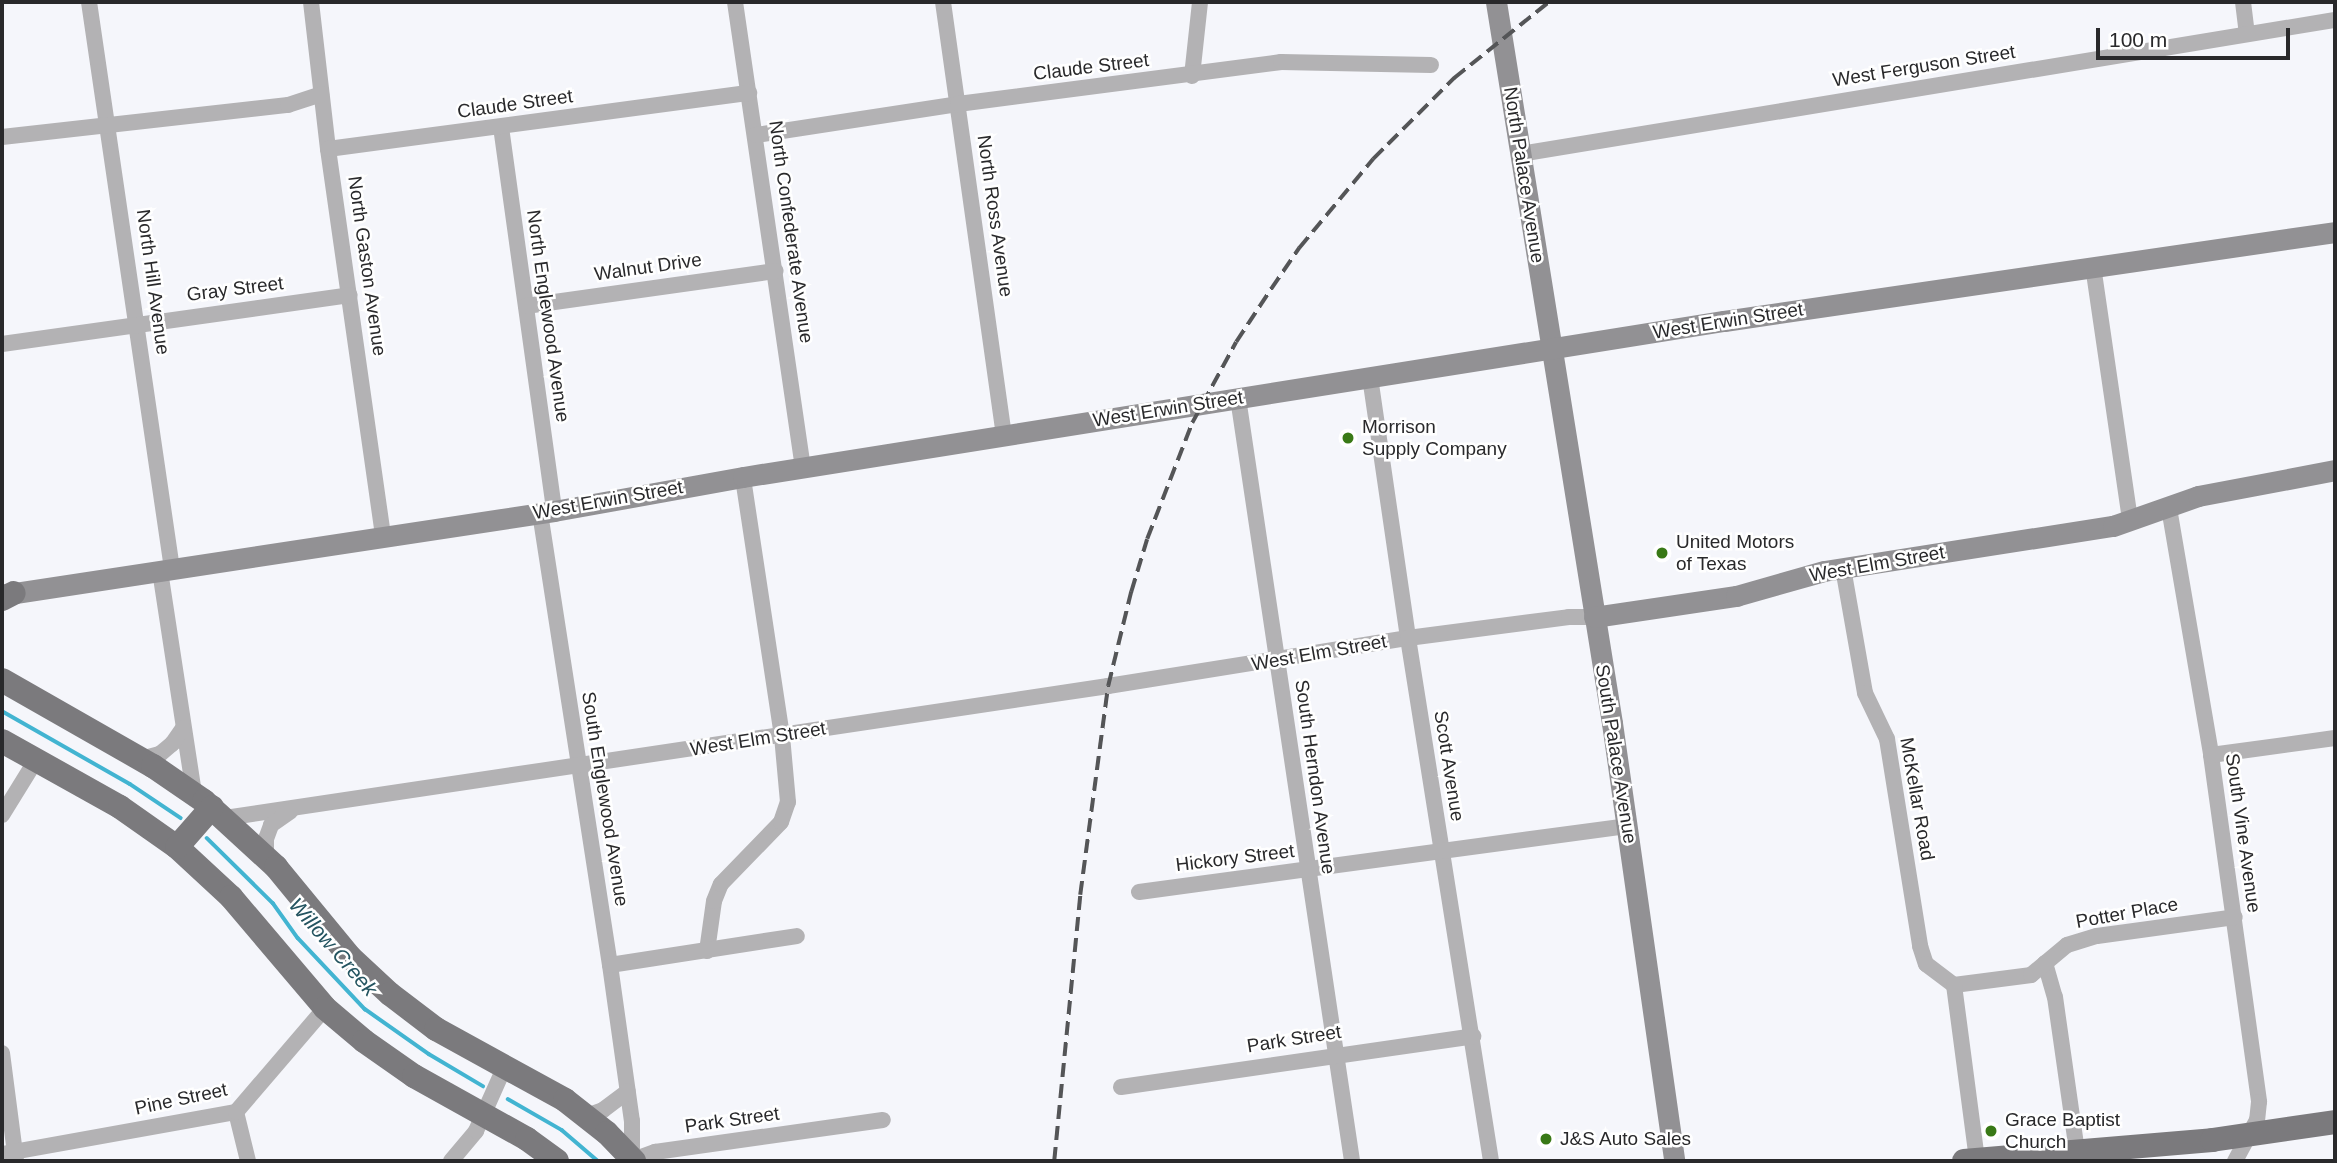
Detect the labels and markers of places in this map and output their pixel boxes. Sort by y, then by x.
place label: Morrison Supply Company [1362,416,1507,460]
marker: Morrison Supply Company [1340,430,1356,446]
place label: United Motors of Texas [1676,531,1794,575]
marker: United Motors of Texas [1654,545,1670,561]
place label: Grace Baptist Church [2005,1109,2120,1153]
marker: Grace Baptist Church [1983,1123,1999,1139]
place label: J&S Auto Sales [1560,1128,1692,1150]
marker: J&S Auto Sales [1538,1131,1554,1147]

